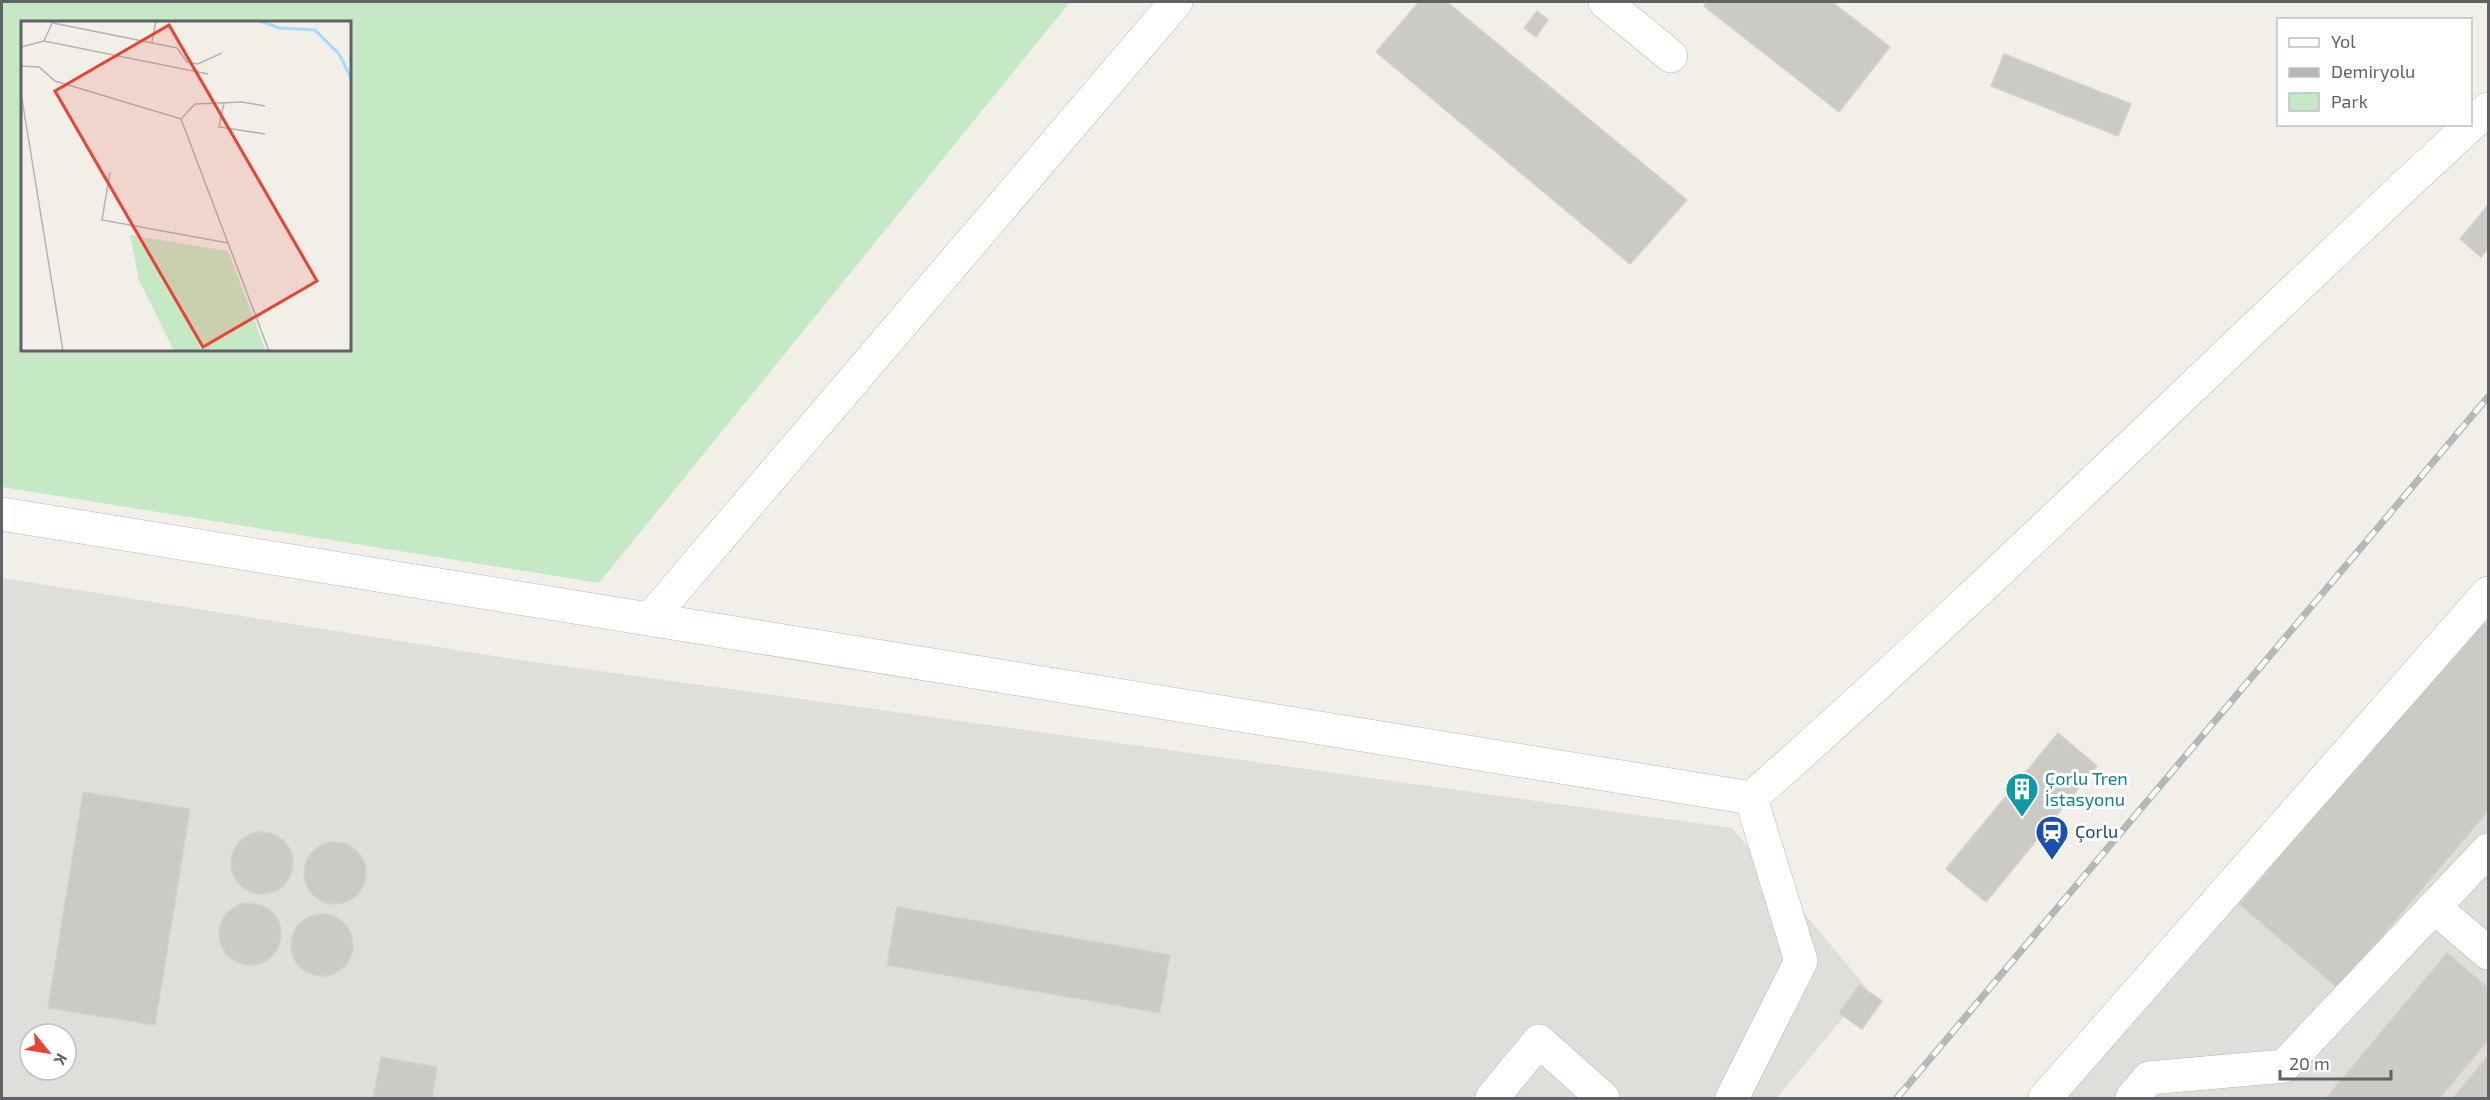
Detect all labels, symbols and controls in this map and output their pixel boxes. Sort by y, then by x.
legend [2277,18,2472,126]
inset map [21,21,351,351]
text: Yol [2331,30,2356,52]
text: Demiryolu [2331,60,2415,82]
text: Park [2331,90,2368,112]
place label: Çorlu Tren İstasyonu [2045,767,2128,810]
building icon: Çorlu Tren İstasyonu [2004,771,2040,818]
station icon: Çorlu [2034,814,2070,861]
place label: Çorlu [2075,820,2118,843]
north arrow [18,1022,78,1082]
scale bar [2280,1043,2391,1081]
text: K [50,1051,72,1070]
text: 20 m [2289,1052,2330,1074]

